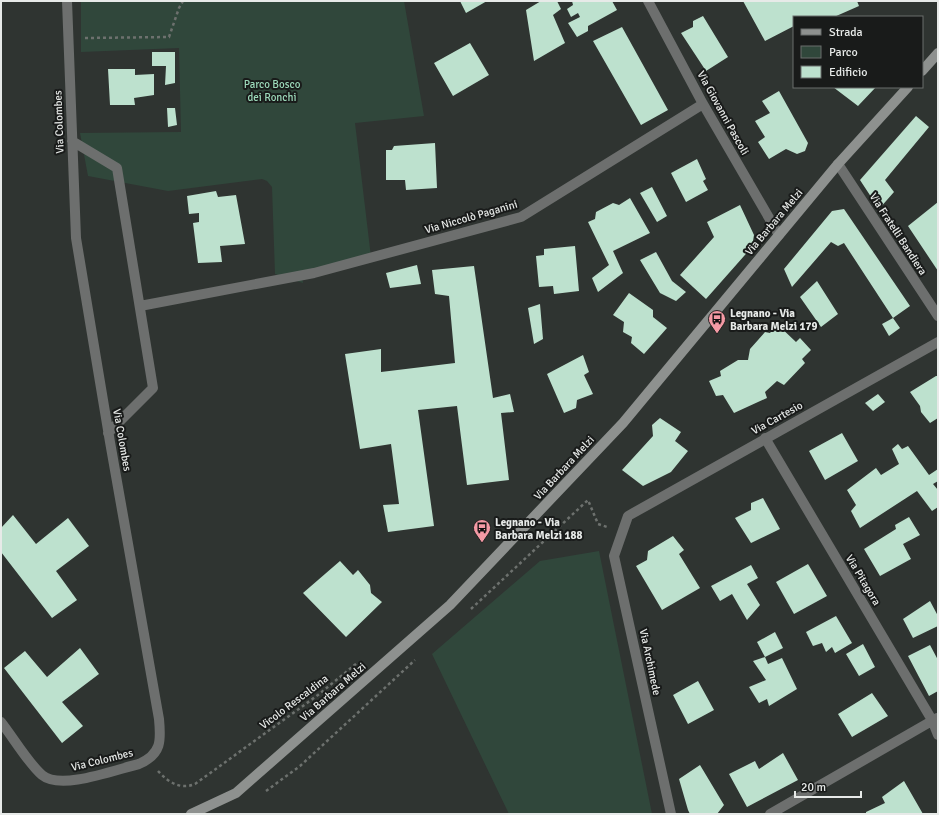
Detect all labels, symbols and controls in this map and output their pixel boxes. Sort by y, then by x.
legend [793,16,923,88]
text: Strada [829,25,863,40]
text: Parco [829,45,858,60]
text: Edificio [829,65,867,80]
street label: Via Giovanni Pascoli [694,69,752,157]
park label: Parco Bosco dei Ronchi [244,78,301,104]
street label: Via Colombes [51,90,67,154]
street label: Via Barbara Melzi [742,186,806,258]
street label: Via Fratelli Bandiera [867,191,930,278]
street label: Via Niccolò Paganini [423,198,519,236]
place label: Legnano - Via Barbara Melzi 179 [730,307,817,333]
bus stop icon: Legnano - Via Barbara Melzi 179 [707,309,727,334]
street label: Via Cartesio [749,398,805,437]
street label: Via Colombes [110,408,134,472]
street label: Via Barbara Melzi [531,433,597,503]
place label: Legnano - Via Barbara Melzi 188 [495,516,582,542]
bus stop icon: Legnano - Via Barbara Melzi 188 [472,518,492,543]
street label: Via Pitagora [843,552,883,608]
street label: Via Archimede [637,628,663,696]
street label: Via Barbara Melzi [298,660,368,724]
street label: Vicolo Rescaldina [257,672,331,732]
street label: Via Colombes [70,746,134,774]
scale bar [795,773,861,799]
text: 20 m [801,780,826,795]

